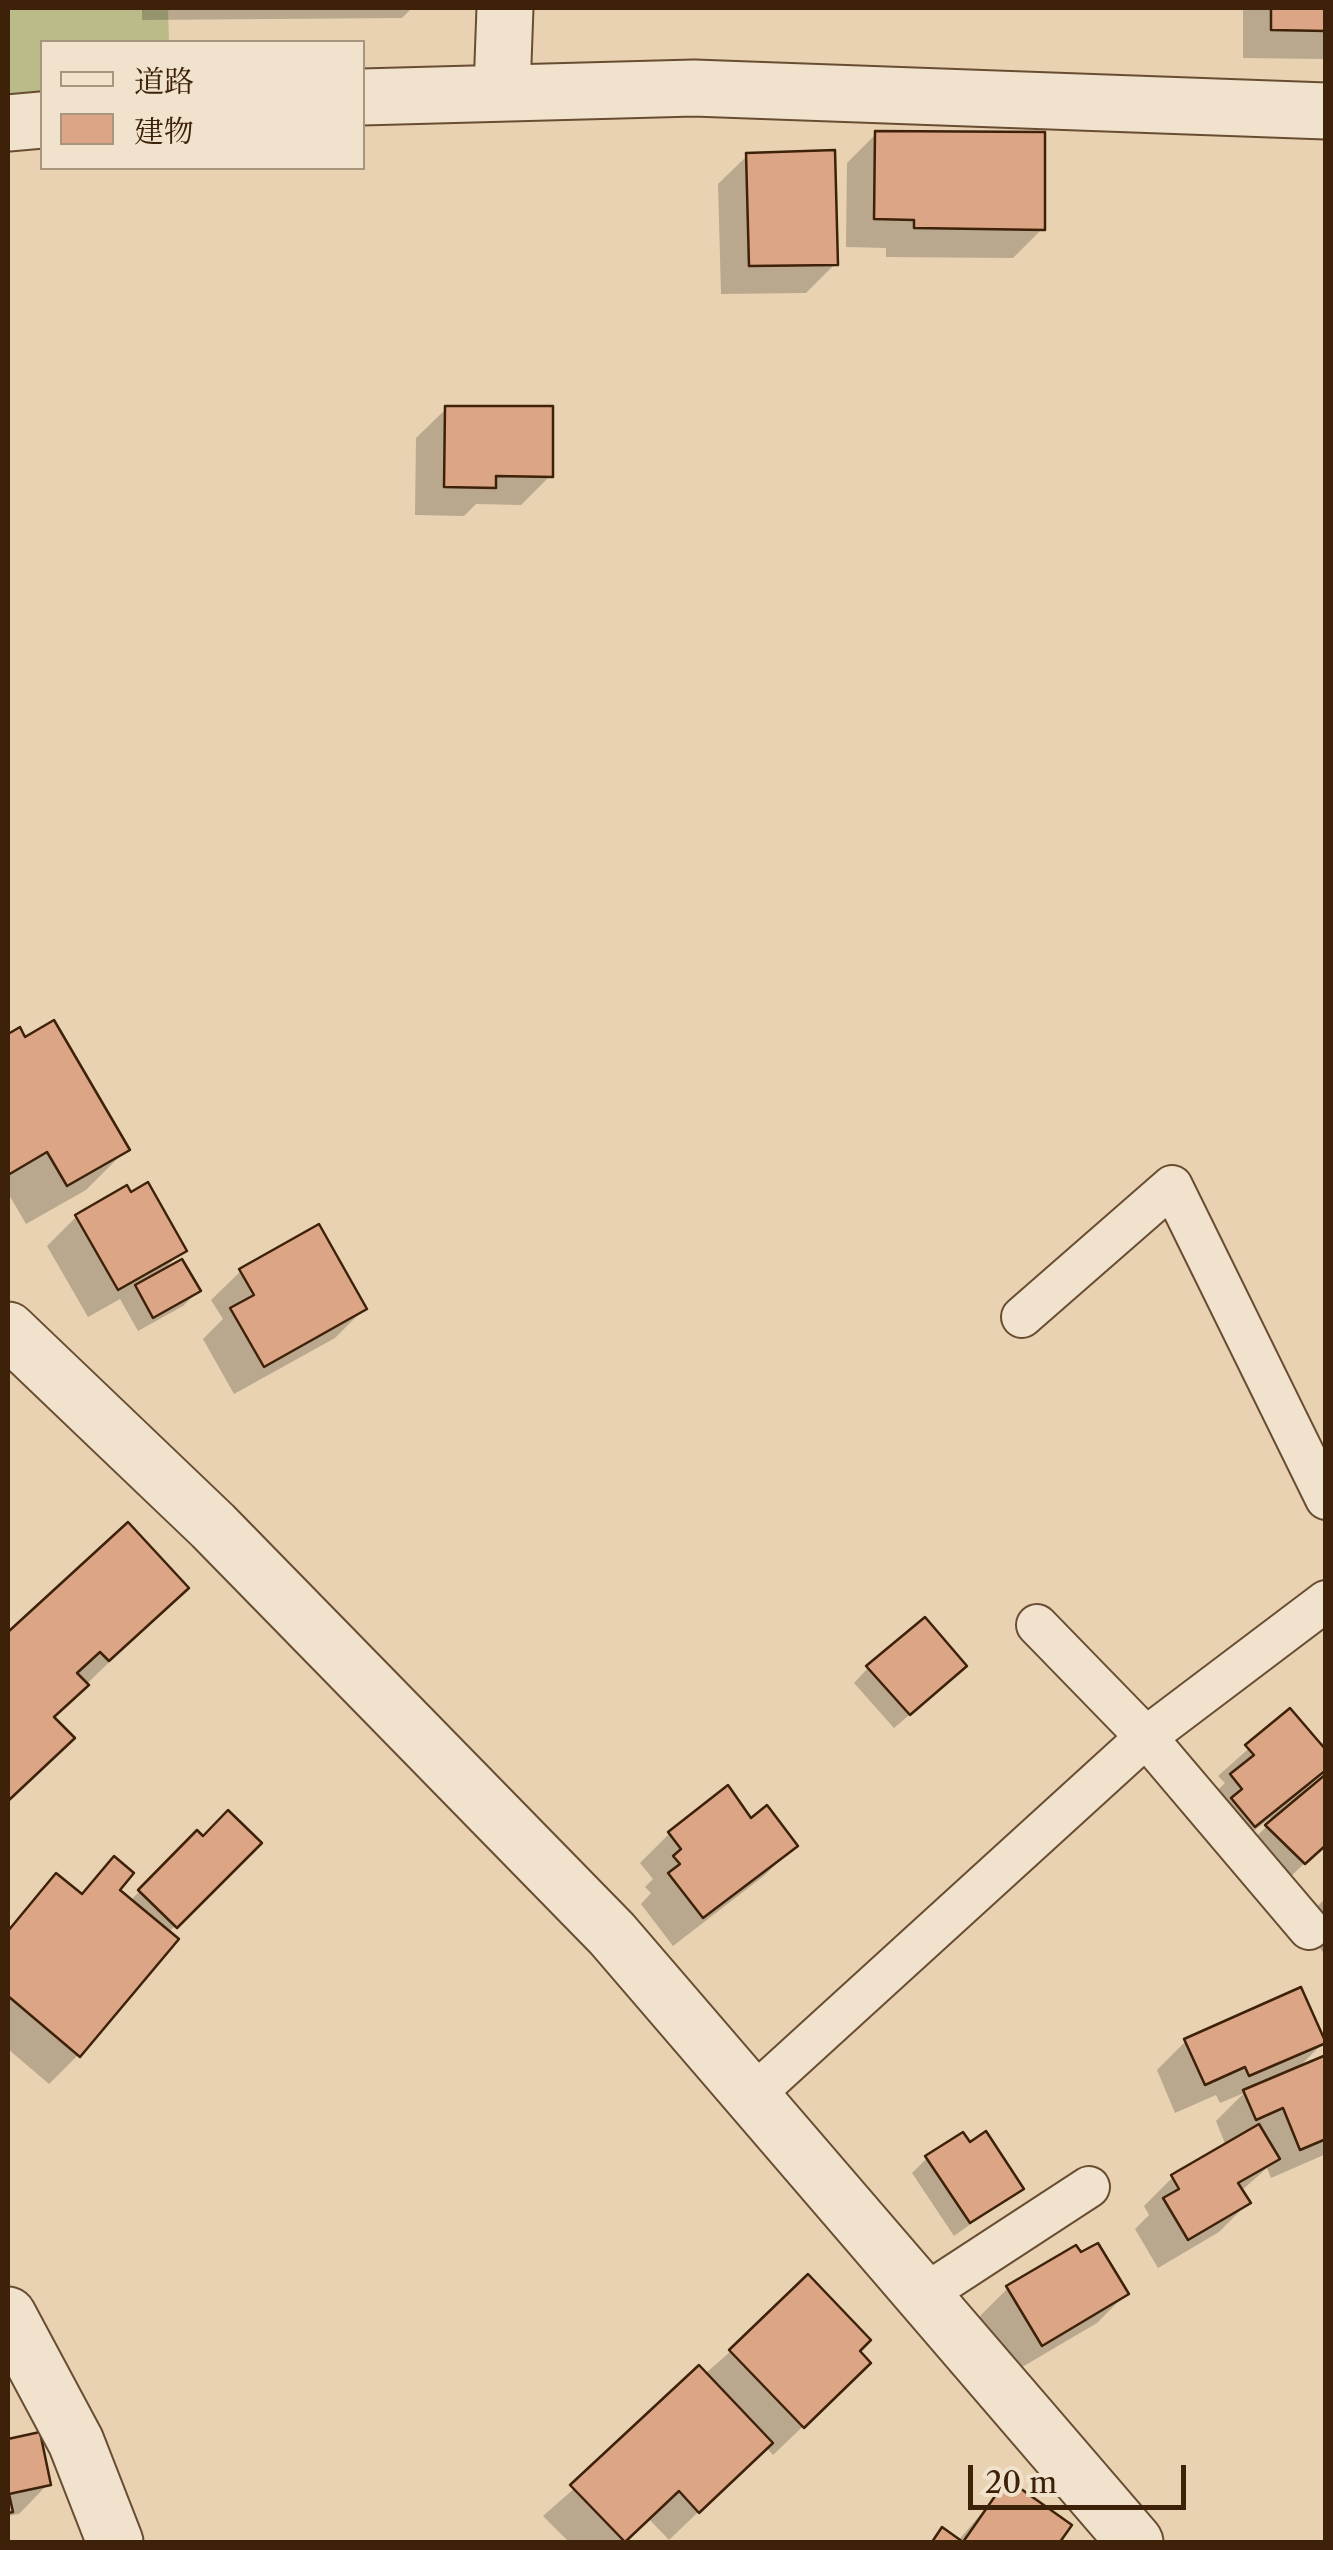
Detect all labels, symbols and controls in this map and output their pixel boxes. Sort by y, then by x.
legend [40,40,365,170]
text: 道路 [134,63,194,100]
text: 建物 [134,113,194,150]
scale bar [973,2445,1190,2507]
text: 20 m [985,2464,1057,2501]

